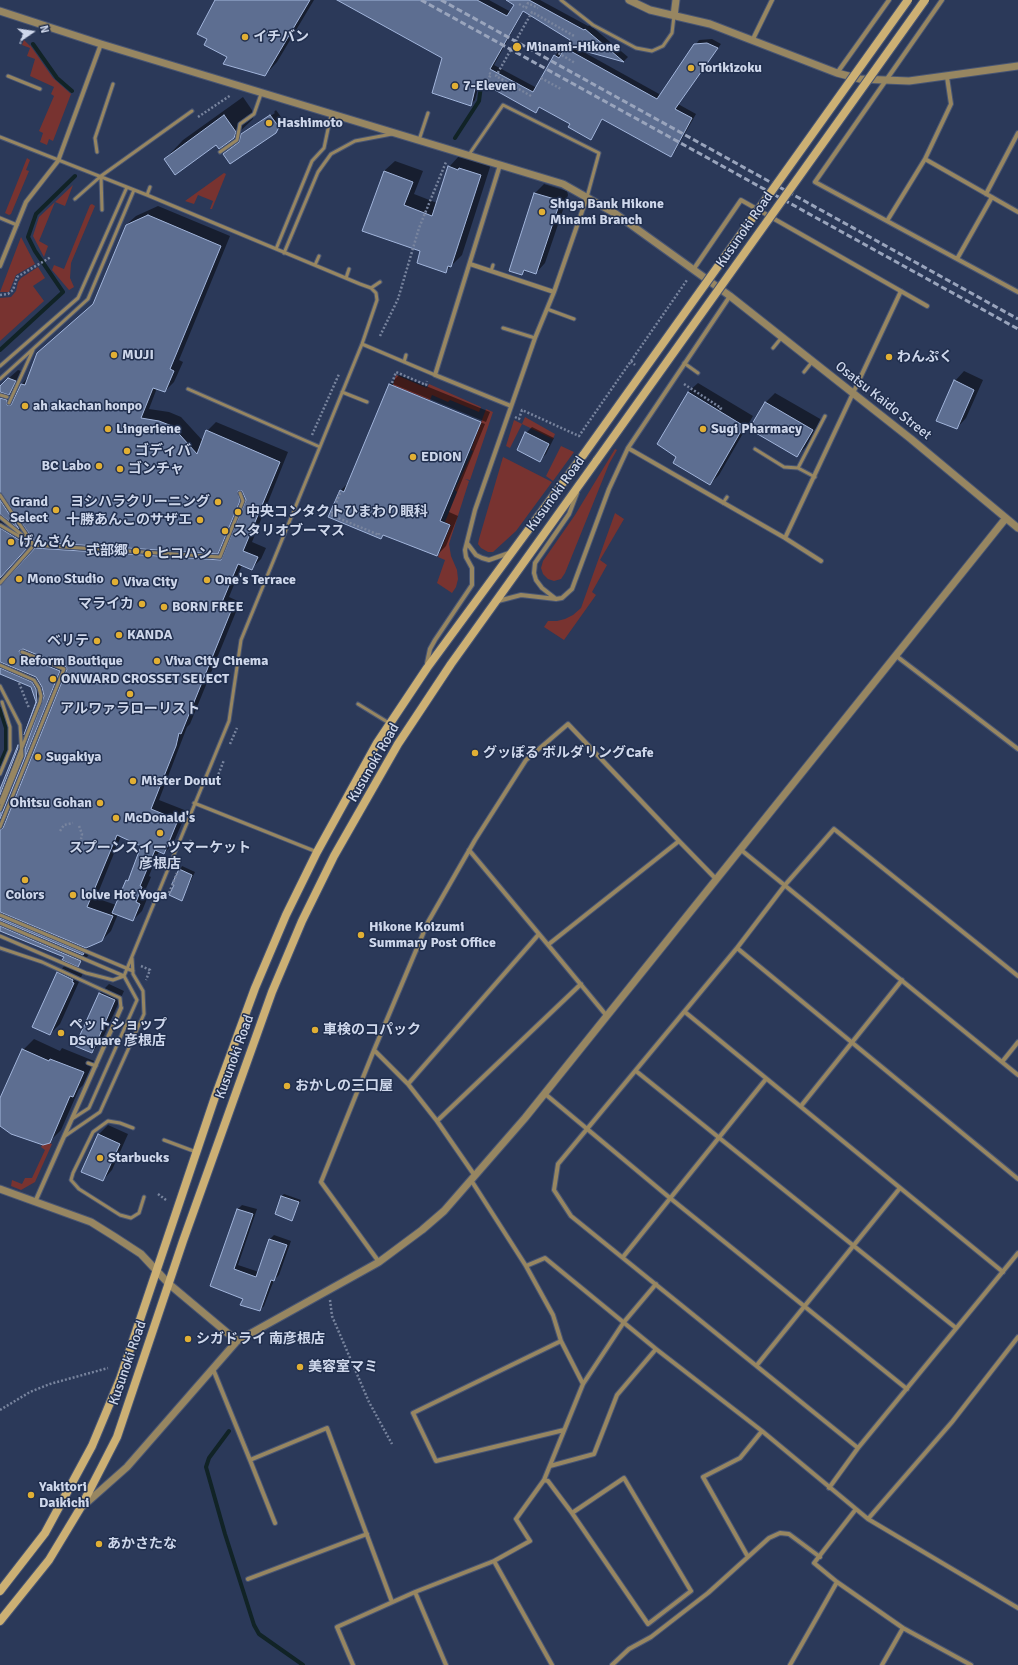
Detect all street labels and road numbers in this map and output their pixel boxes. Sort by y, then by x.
street label: Kusunoki Road [713,189,777,271]
street label: Osatsu Kaido Street [832,358,934,444]
street label: Kusunoki Road [523,453,589,535]
street label: Kusunoki Road [345,721,403,805]
street label: Kusunoki Road [212,1013,258,1101]
street label: Kusunoki Road [106,1319,150,1407]

